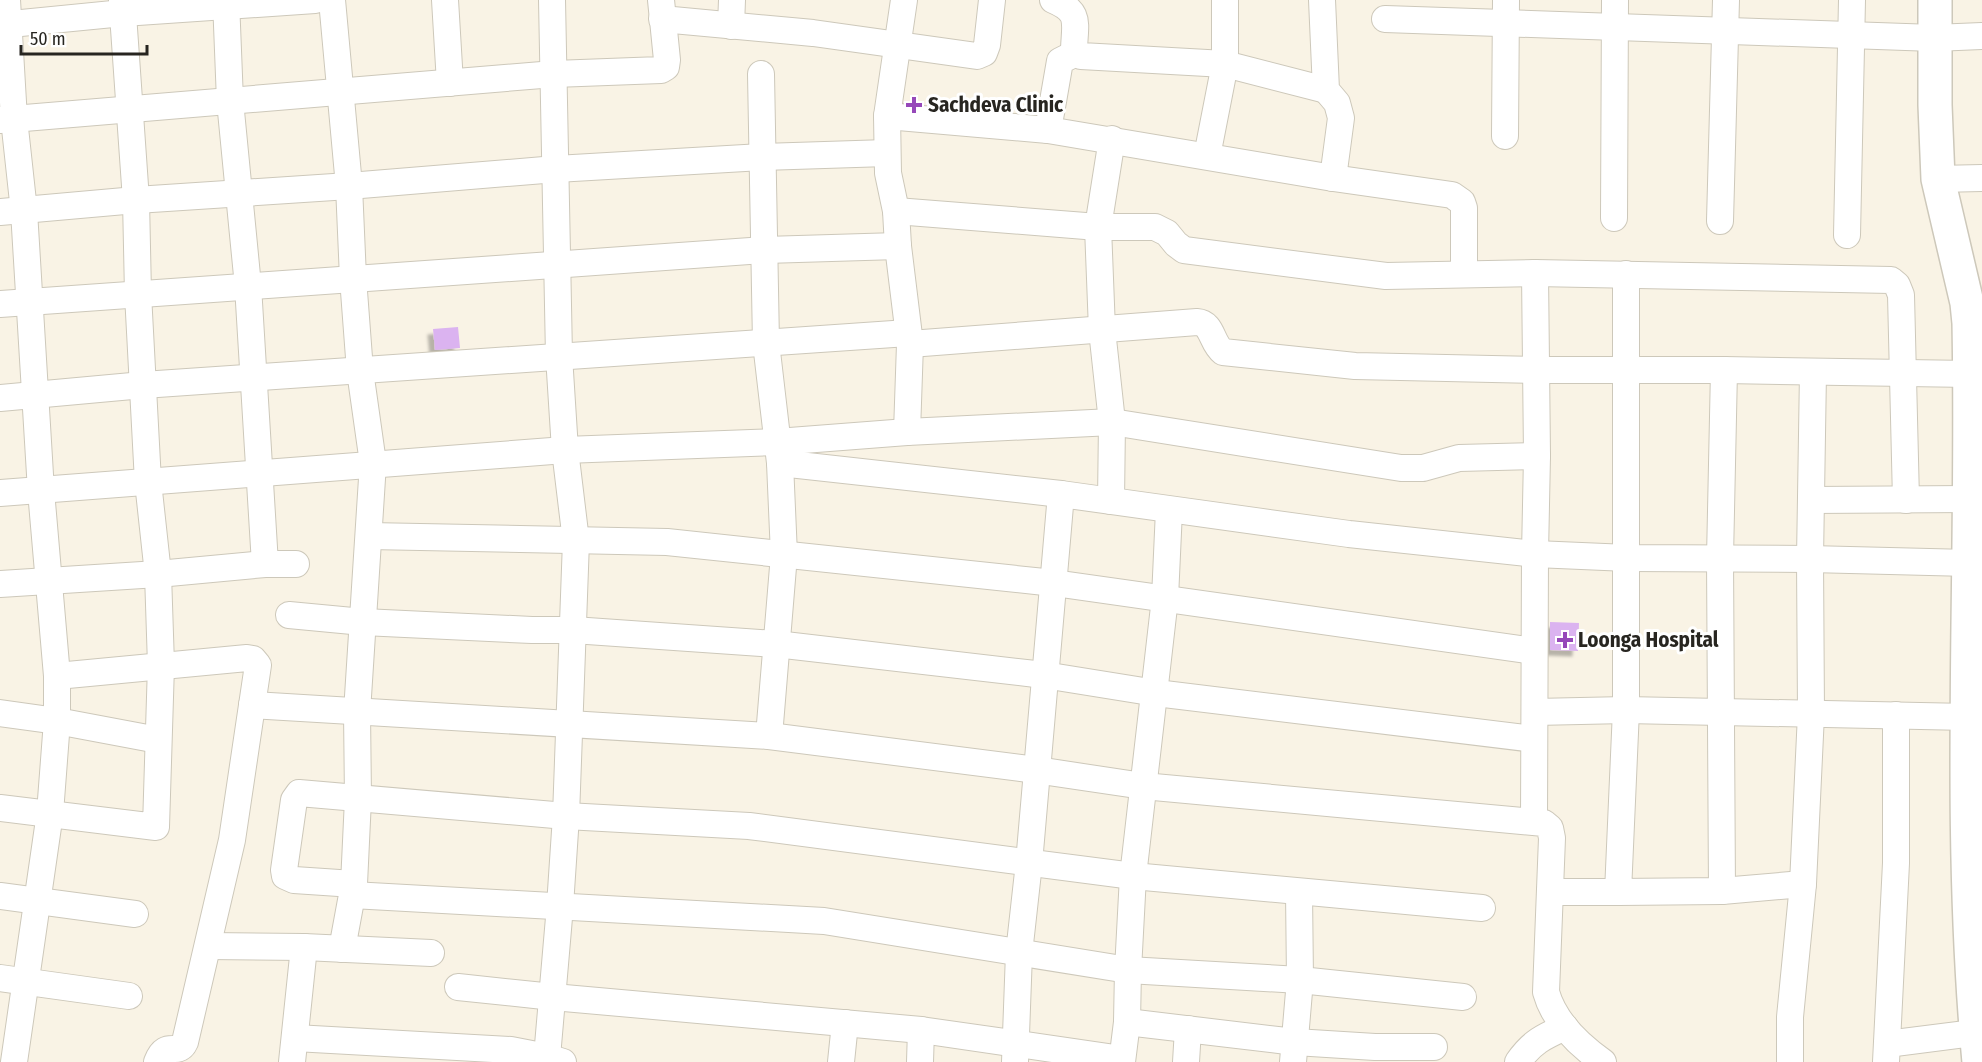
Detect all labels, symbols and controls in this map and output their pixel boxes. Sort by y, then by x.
scale bar [21,18,147,56]
text: 50 m [30,28,66,50]
place label: Sachdeva Clinic [928,92,1064,118]
marker: Sachdeva Clinic [905,96,923,114]
place label: Loonga Hospital [1578,627,1719,653]
marker: Loonga Hospital [1556,631,1574,649]

